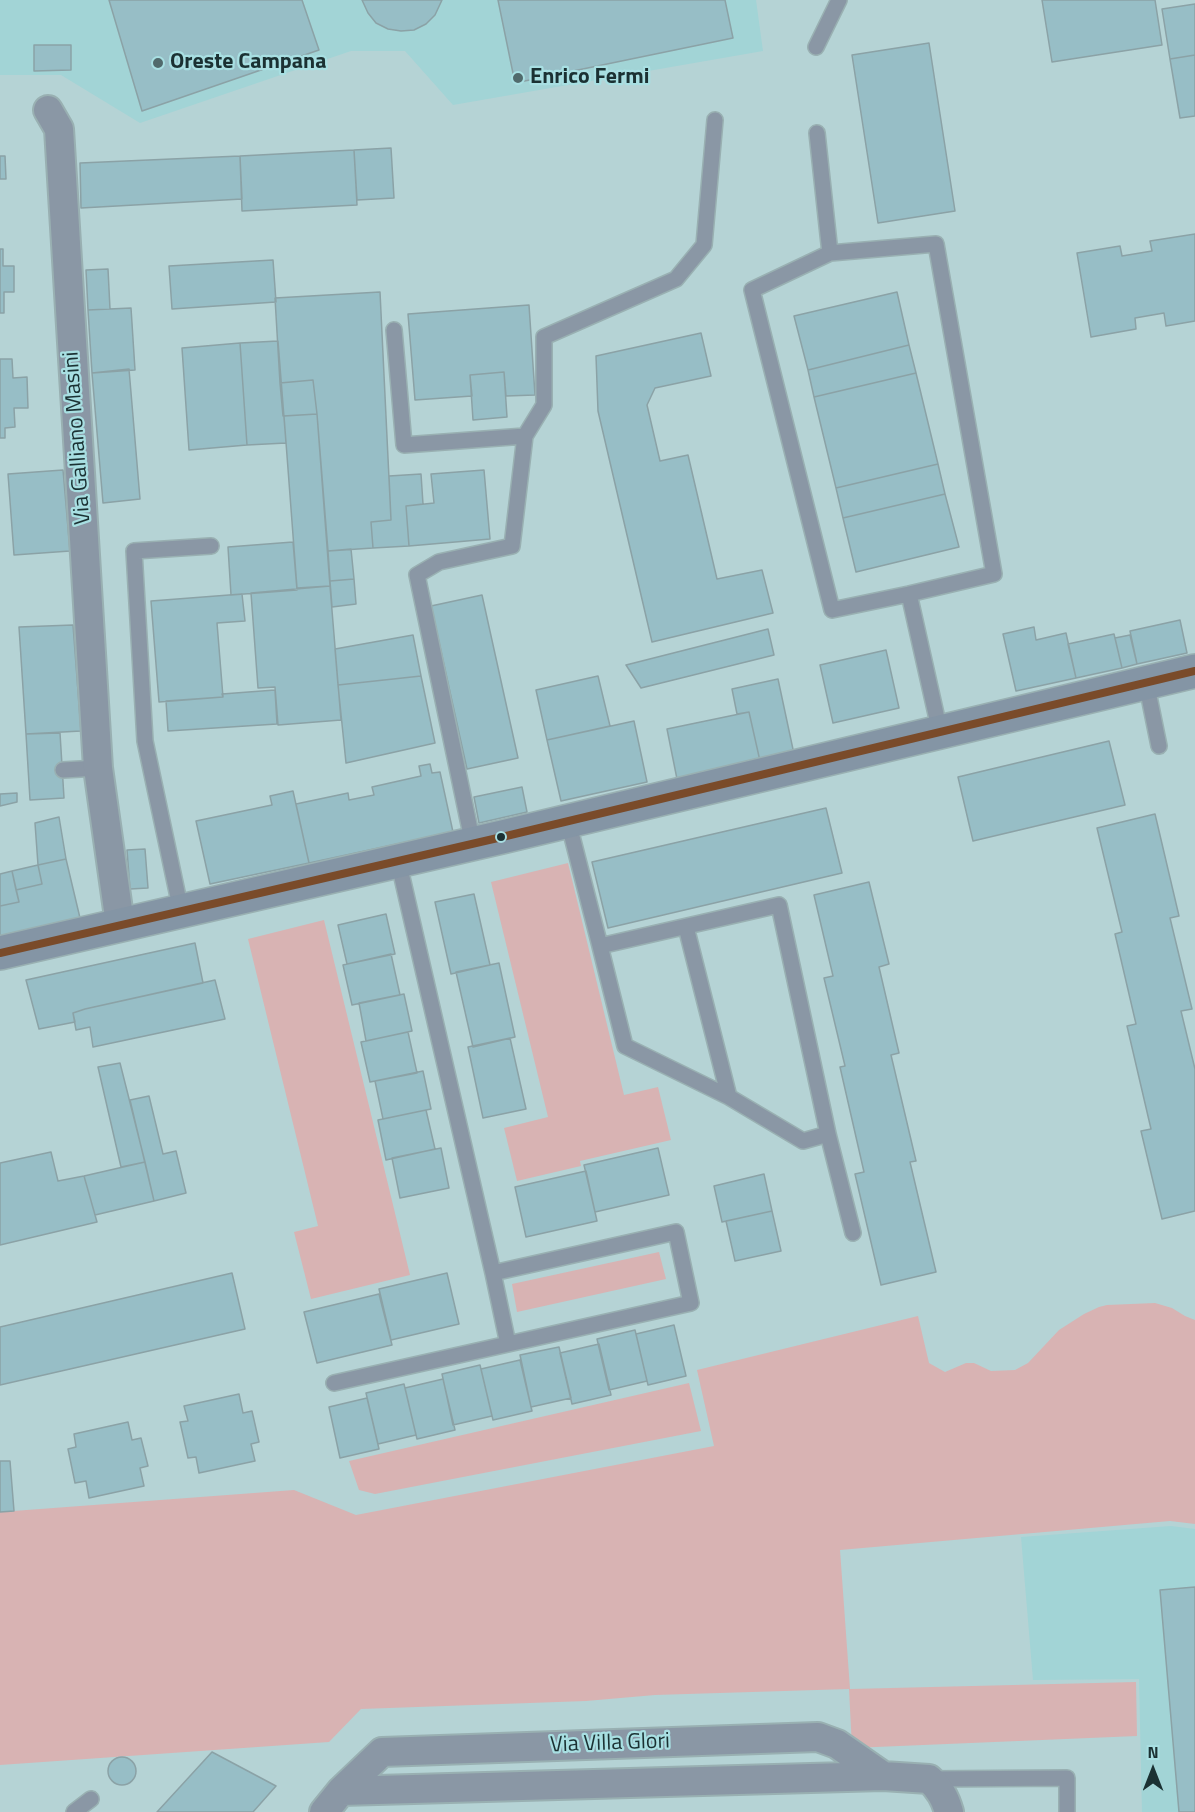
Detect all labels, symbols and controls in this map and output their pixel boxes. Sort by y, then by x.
place label: Oreste Campana [170,50,326,76]
marker: Oreste Campana [151,56,165,70]
place label: Enrico Fermi [530,65,649,91]
marker: Enrico Fermi [511,71,525,85]
street label: Via Galliano Masini [59,351,97,525]
unlabelled marker [495,831,507,843]
street label: Via Villa Glori [550,1729,670,1759]
north arrow [1123,1740,1183,1800]
text: N [1147,1740,1159,1764]

